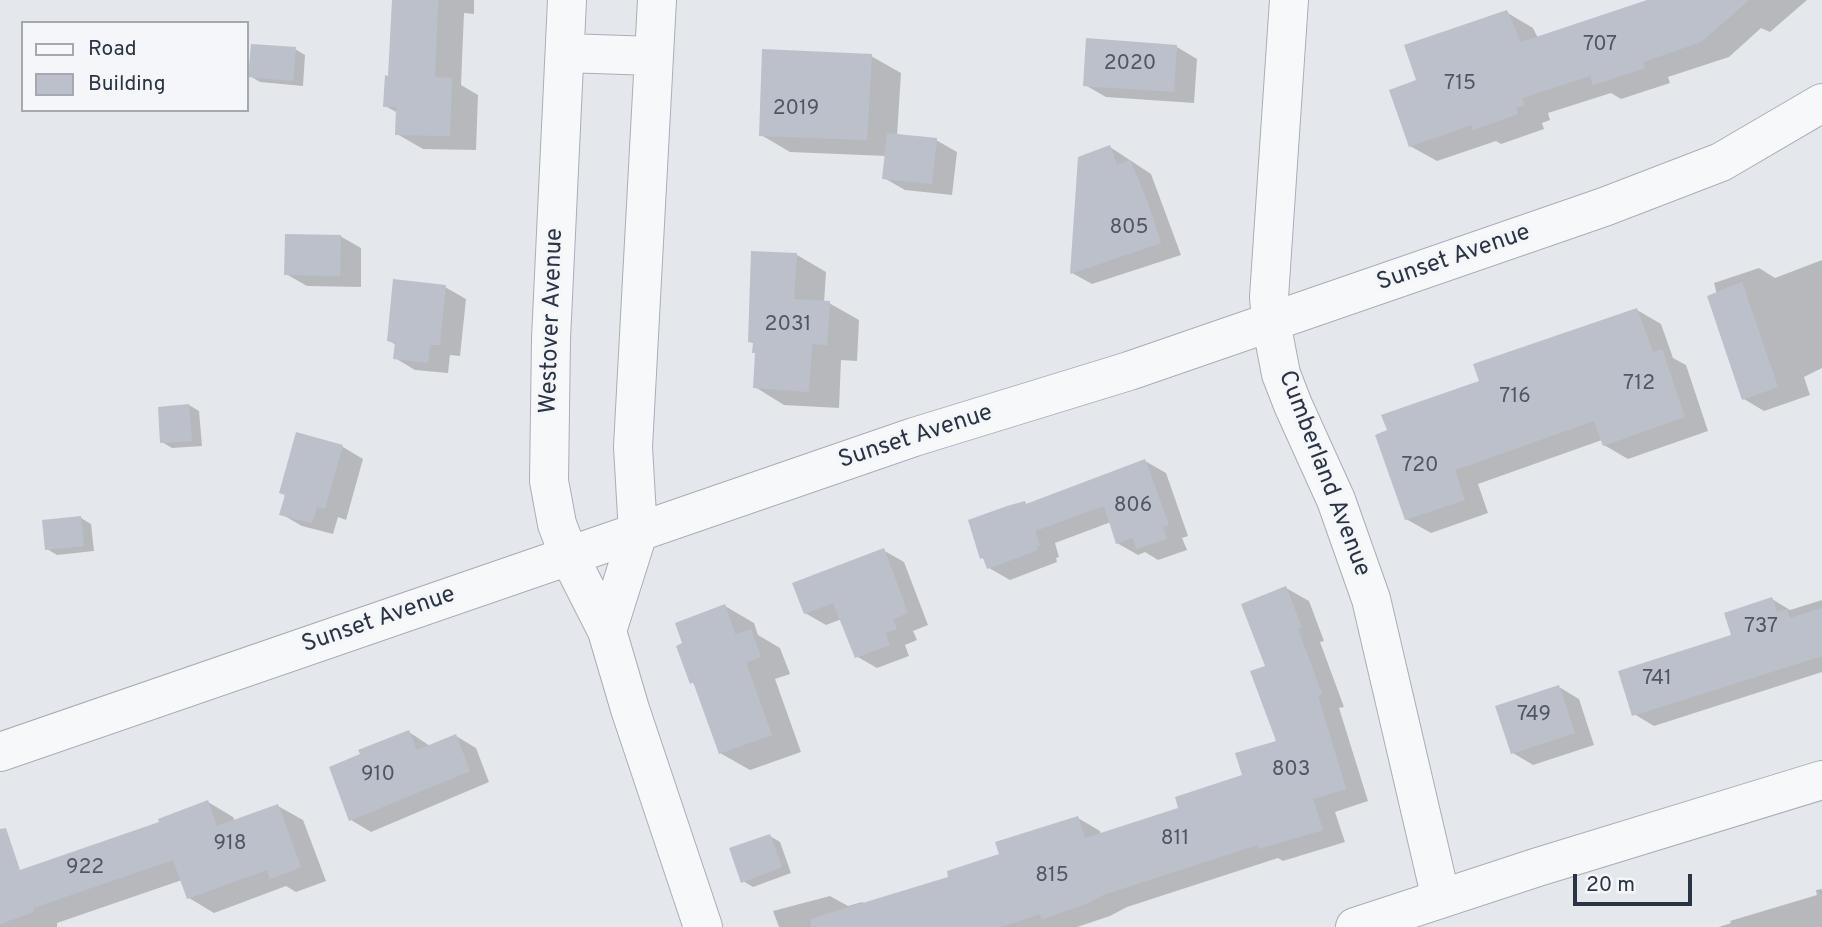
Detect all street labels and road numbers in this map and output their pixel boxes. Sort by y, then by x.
street label: Sunset Avenue [1374,219,1534,299]
street label: Westover Avenue [535,228,571,414]
street label: Cumberland Avenue [1270,367,1376,581]
street label: Sunset Avenue [835,400,997,476]
street label: Sunset Avenue [299,581,459,661]

